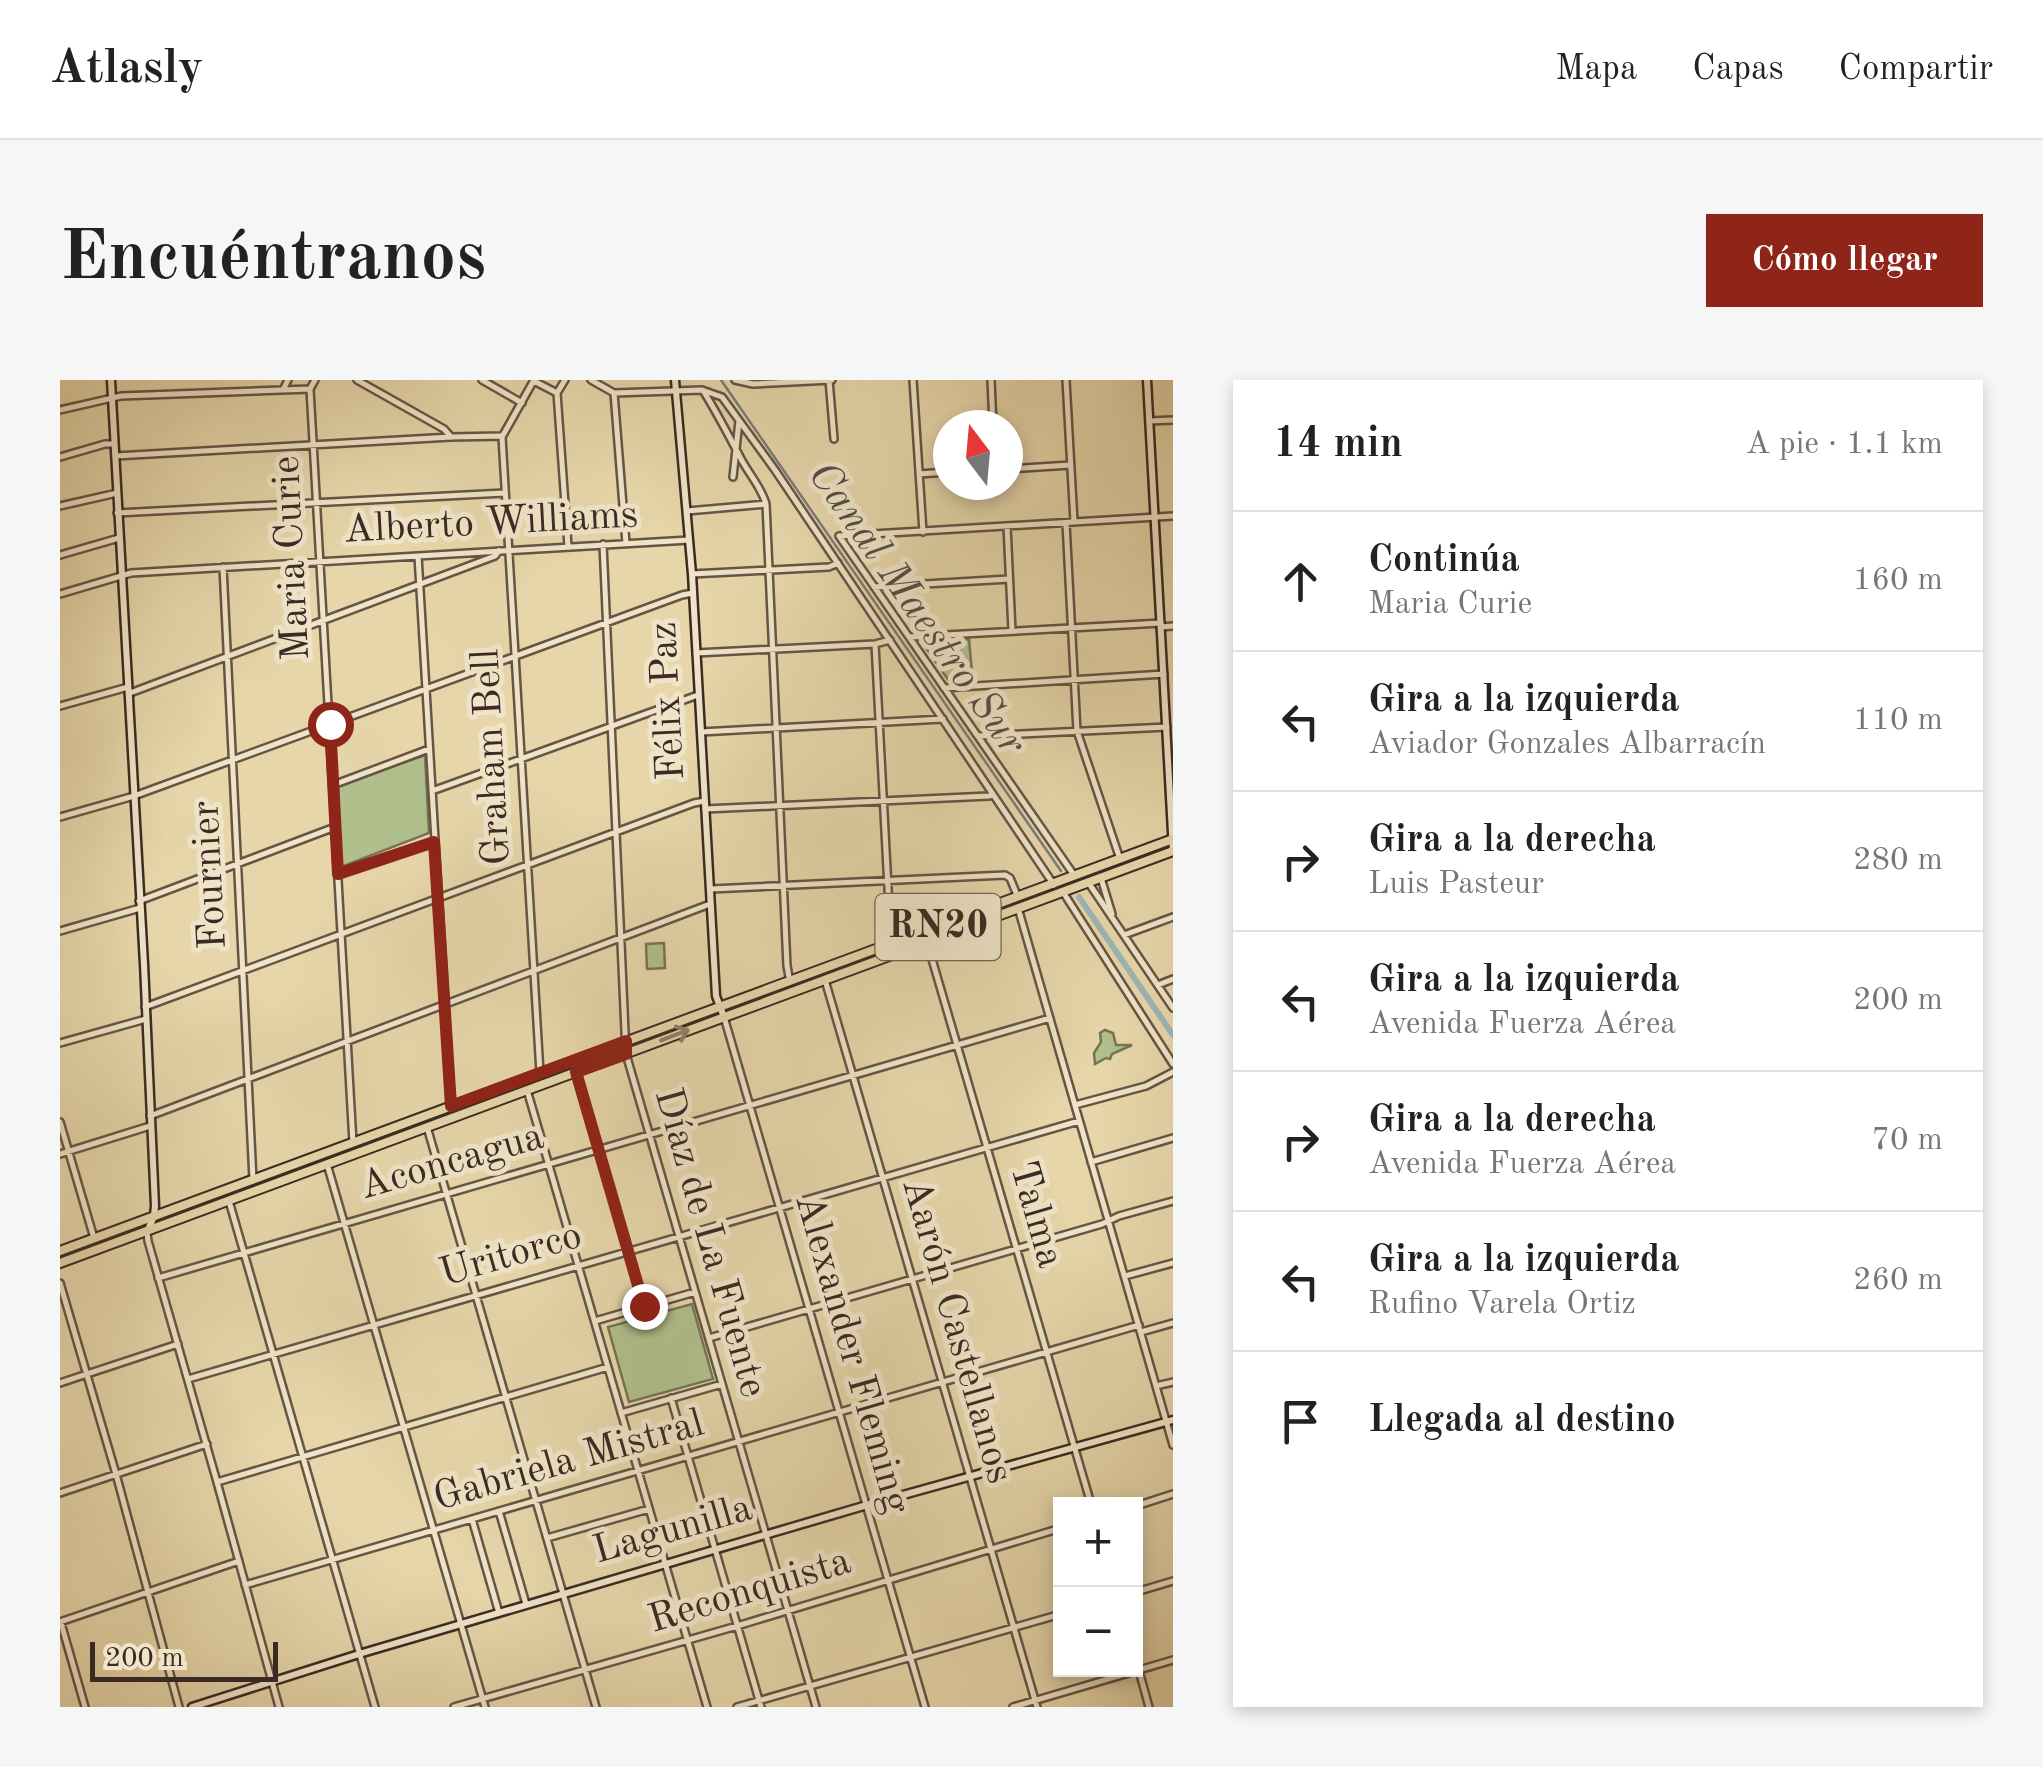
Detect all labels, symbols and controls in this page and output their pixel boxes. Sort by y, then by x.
text: Atlasly [50,45,203,93]
text: Mapa [1555,52,1637,87]
text: Capas [1692,52,1784,87]
text: Compartir [1839,52,1993,87]
button: Cómo llegar [1706,214,1983,307]
text: Encuéntranos [60,225,486,295]
north arrow [933,410,1023,500]
text: 14 min [1273,424,1403,466]
text: A pie · 1.1 km [1746,429,1943,461]
street label: Maria Curie [268,454,318,662]
water label: Canal Maestro Sur [799,455,1033,764]
street label: Alberto Williams [343,496,639,552]
text: Continúa [1368,542,1520,580]
icon: ahead [1273,554,1328,609]
text: 160 m [1853,565,1943,597]
text: Maria Curie [1368,589,1532,621]
street label: Félix Paz [645,621,693,781]
street label: Graham Bell [467,648,519,866]
text: Gira a la izquierda [1368,682,1680,720]
icon: left [1273,694,1328,749]
route start [308,702,354,748]
text: 110 m [1853,705,1943,737]
text: Aviador Gonzales Albarracín [1368,729,1766,761]
street label: Fournier [187,800,235,950]
text: Gira a la derecha [1368,822,1656,860]
icon: right [1273,834,1328,889]
text: 280 m [1853,845,1943,877]
text: Luis Pasteur [1368,869,1544,901]
road number: RN20 [876,894,1000,960]
text: Gira a la izquierda [1368,962,1680,1000]
icon: left [1273,974,1328,1029]
text: 200 m [1853,985,1943,1017]
text: Avenida Fuerza Aérea [1368,1009,1676,1041]
one-way arrow [658,1025,689,1043]
street label: Díaz de La Fuente [646,1084,772,1402]
text: Gira a la derecha [1368,1102,1656,1140]
icon: right [1273,1114,1328,1169]
street label: Aconcagua [355,1118,549,1208]
text: 70 m [1872,1125,1943,1157]
text: Avenida Fuerza Aérea [1368,1149,1676,1181]
street label: Talma [1001,1157,1069,1273]
street label: Aarón Castellanos [893,1174,1019,1488]
street label: Alexander Fleming [786,1189,916,1519]
street label: Uritorco [435,1217,587,1295]
text: Gira a la izquierda [1368,1242,1680,1280]
icon: left [1273,1254,1328,1309]
text: 260 m [1853,1265,1943,1297]
route end [622,1284,668,1330]
text: Rufino Varela Ortiz [1368,1289,1636,1321]
icon: arrive [1273,1394,1328,1449]
text: Llegada al destino [1368,1402,1676,1440]
street label: Gabriela Mistral [429,1404,709,1520]
street label: Lagunilla [589,1489,757,1573]
map controls [1053,1497,1143,1677]
button: + [1053,1497,1143,1587]
street label: Reconquista [644,1542,856,1642]
button: − [1053,1587,1143,1677]
scale bar [90,1637,278,1682]
text: 200 m [105,1645,184,1673]

